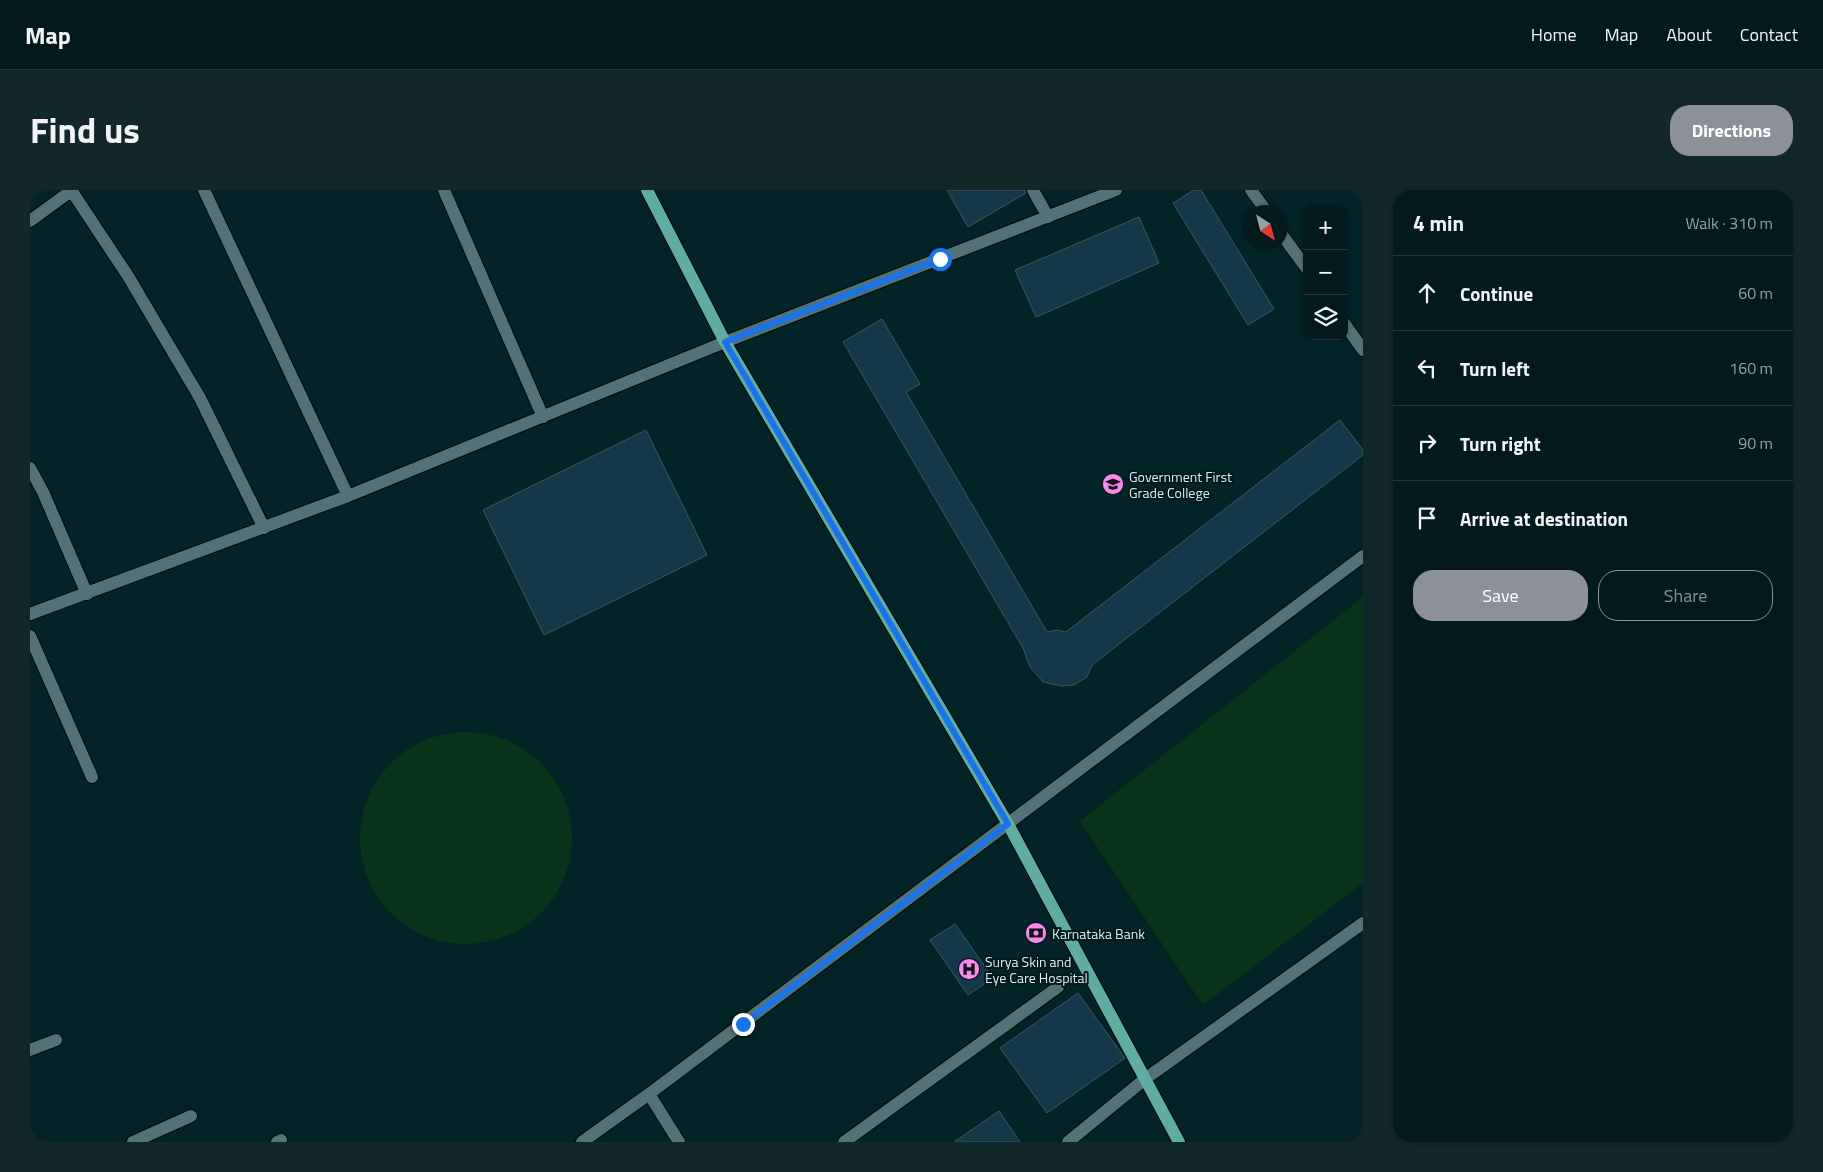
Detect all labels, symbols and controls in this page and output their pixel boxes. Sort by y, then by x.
text: Map [25,17,71,53]
text: Home [1531,21,1577,48]
text: Map [1605,21,1638,48]
text: About [1666,21,1712,48]
text: Contact [1740,21,1798,48]
text: Find us [30,103,140,157]
button: Directions [1670,105,1793,156]
north arrow [1243,205,1288,250]
map controls [1303,205,1348,340]
button: + [1303,205,1348,250]
text: 4 min [1413,207,1464,239]
text: Walk · 310 m [1685,211,1773,235]
route start [929,248,952,271]
button: − [1303,250,1348,295]
icon: ahead [1413,279,1441,307]
text: Continue [1460,279,1533,308]
text: 60 m [1738,281,1773,305]
button: layers [1303,295,1348,340]
icon: left [1413,354,1441,382]
text: Turn left [1460,354,1530,383]
text: 160 m [1729,356,1773,380]
icon: right [1413,429,1441,457]
text: Turn right [1460,429,1541,458]
text: 90 m [1738,431,1773,455]
place label: Government First Grade College [1129,466,1232,503]
school or university icon: Government First Grade College [1101,472,1125,496]
icon: arrive [1413,504,1441,532]
text: Arrive at destination [1460,504,1628,533]
button: Save [1413,570,1588,621]
button: Share [1598,570,1773,621]
bank icon: Karnataka Bank [1024,921,1048,945]
place label: Karnataka Bank [1052,923,1145,944]
place label: Surya Skin and Eye Care Hospital [985,951,1088,988]
hospital icon: Surya Skin and Eye Care Hospital [957,957,981,981]
route end [732,1013,755,1036]

